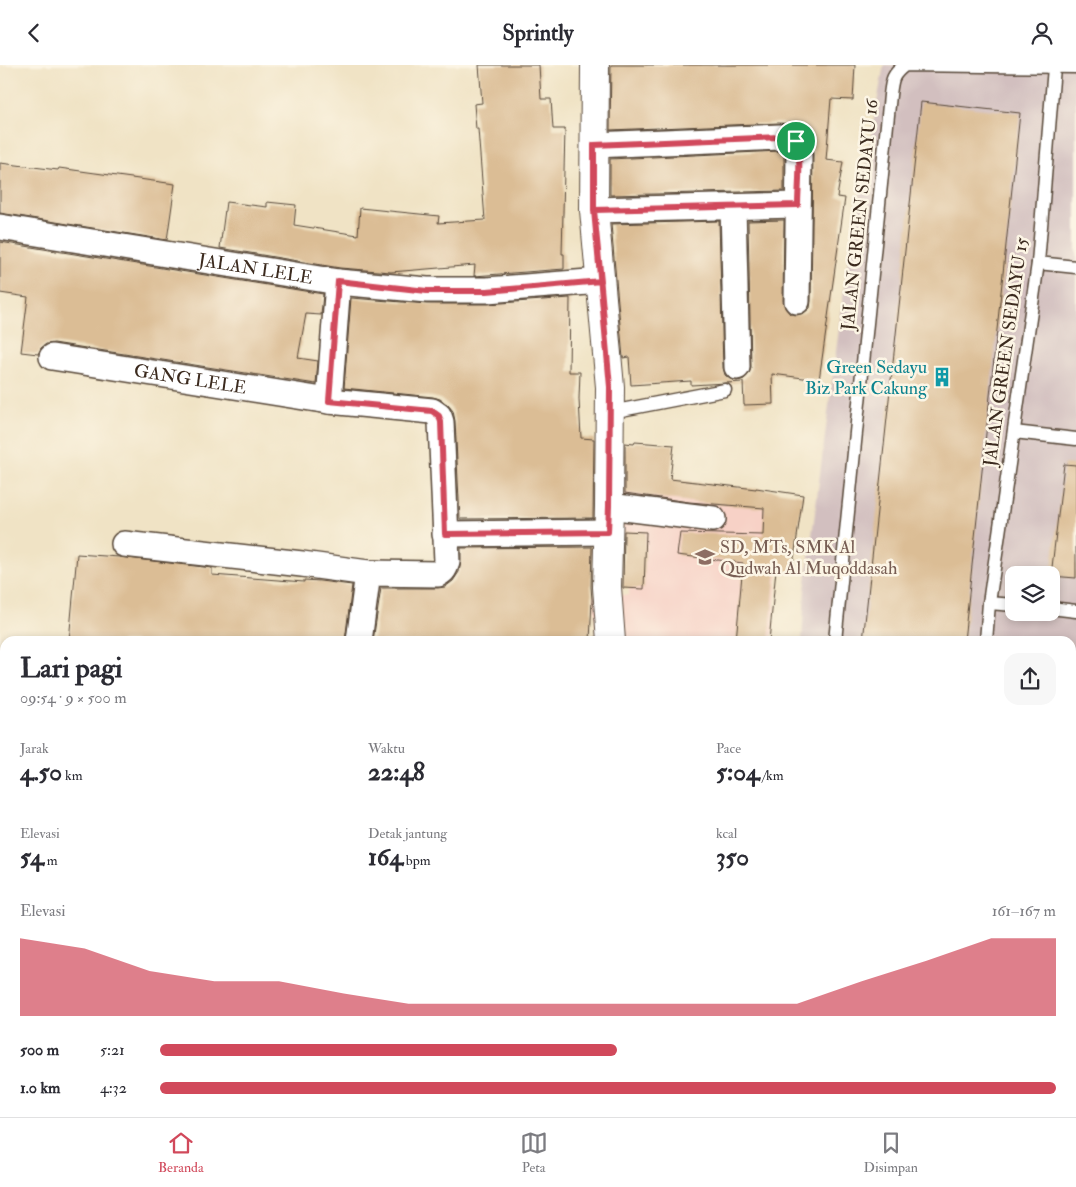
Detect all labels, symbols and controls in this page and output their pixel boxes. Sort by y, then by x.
icon: back [20,19,48,47]
text: Sprintly [503,19,573,47]
icon: person [1028,19,1056,47]
street label: JALAN GREEN SEDAYU 16 [836,97,884,333]
pin [775,120,817,162]
icon: arrive [782,127,810,155]
street label: JALAN GREEN SEDAYU 15 [978,236,1033,469]
street label: JALAN LELE [196,248,315,289]
place label: Green Sedayu Biz Park Cakung [805,356,928,400]
street label: GANG LELE [132,359,248,399]
building icon: Green Sedayu Biz Park Cakung [931,366,953,388]
place label: SD, MTs, SMK Al Qudwah Al Muqoddasah [720,536,898,580]
school or university icon: SD, MTs, SMK Al Qudwah Al Muqoddasah [694,546,716,568]
map controls [1005,566,1060,621]
button: layers [1005,566,1060,621]
text: Lari pagi [20,651,122,686]
button: share [1004,653,1056,705]
text: 09:54 · 9 × 500 m [20,688,127,708]
text: Jarak [20,740,49,757]
text: Waktu [368,740,405,757]
text: Pace [716,740,741,757]
text: 4.50 [20,757,62,788]
text: 22:48 [368,757,425,788]
text: 5:04 [716,757,759,788]
text: km [62,767,83,784]
text: /km [759,767,784,784]
text: Elevasi [20,825,60,842]
text: Detak jantung [368,825,447,842]
text: kcal [716,825,737,842]
text: 54 [20,842,44,873]
text: 164 [368,842,403,873]
text: 350 [716,842,749,873]
text: m [44,852,58,869]
text: bpm [403,852,431,869]
text: Elevasi [20,901,65,921]
text: 161–167 m [992,901,1056,921]
text: 500 m [20,1040,59,1060]
text: 5:21 [100,1040,125,1060]
text: 1.0 km [20,1078,60,1098]
text: 4:32 [100,1078,127,1098]
tab: Beranda [158,1129,204,1176]
tab: Peta [520,1129,548,1176]
tab: Disimpan [864,1129,918,1176]

